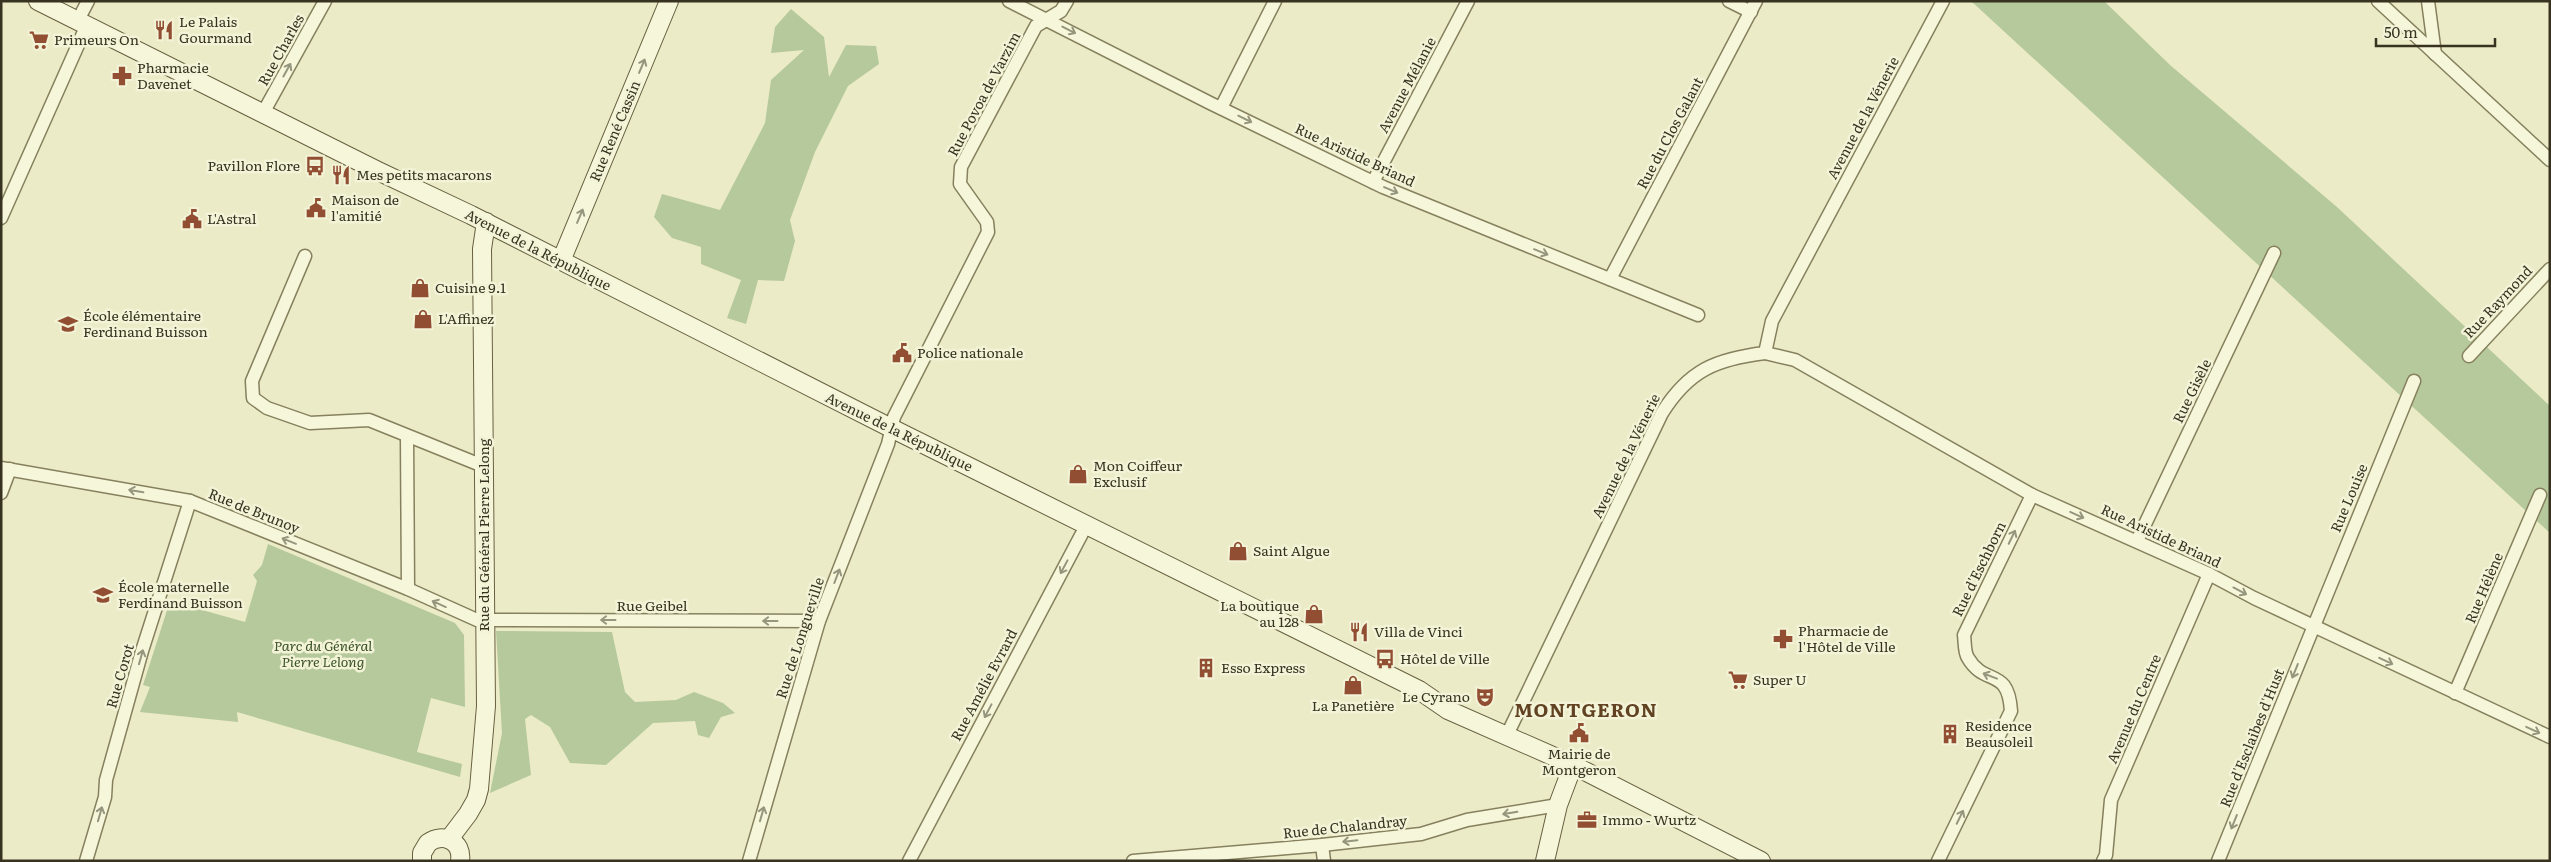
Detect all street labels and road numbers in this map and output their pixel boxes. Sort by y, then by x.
street label: Rue Charles [252,10,308,89]
street label: Rue Povoa de Varzim [942,27,1025,159]
street label: Avenue Mélanie [1372,33,1440,136]
street label: Avenue de la Vénerie [1821,53,1903,182]
street label: Rue du Clos Galant [1631,73,1707,192]
street label: Rue René Cassin [584,77,644,184]
street label: Rue Aristide Briand [1292,117,1419,191]
street label: Avenue de la République [462,204,615,295]
street label: Rue Raymond [2458,260,2536,342]
street label: Rue Gisèle [2167,355,2215,426]
street label: Avenue de la République [822,387,976,475]
street label: Avenue de la Vénerie [1586,390,1664,521]
street label: Rue du Général Pierre Lelong [473,438,493,632]
street label: Rue Louise [2325,460,2371,535]
street label: Rue de Brunoy [206,483,304,538]
street label: Rue Aristide Briand [2098,498,2225,572]
street label: Rue d'Eschborn [1946,518,2010,620]
street label: Rue Hélène [2459,549,2507,626]
street label: Rue de Longueville [770,574,828,701]
street label: Rue Geibel [617,595,688,615]
street label: Rue Amélie Evrard [945,625,1021,744]
street label: Rue Corot [100,641,138,710]
street label: Avenue du Centre [2101,651,2165,766]
street label: Rue d'Esclaibes d'Hust [2214,665,2288,810]
street label: Rue de Chalandray [1282,809,1409,842]

